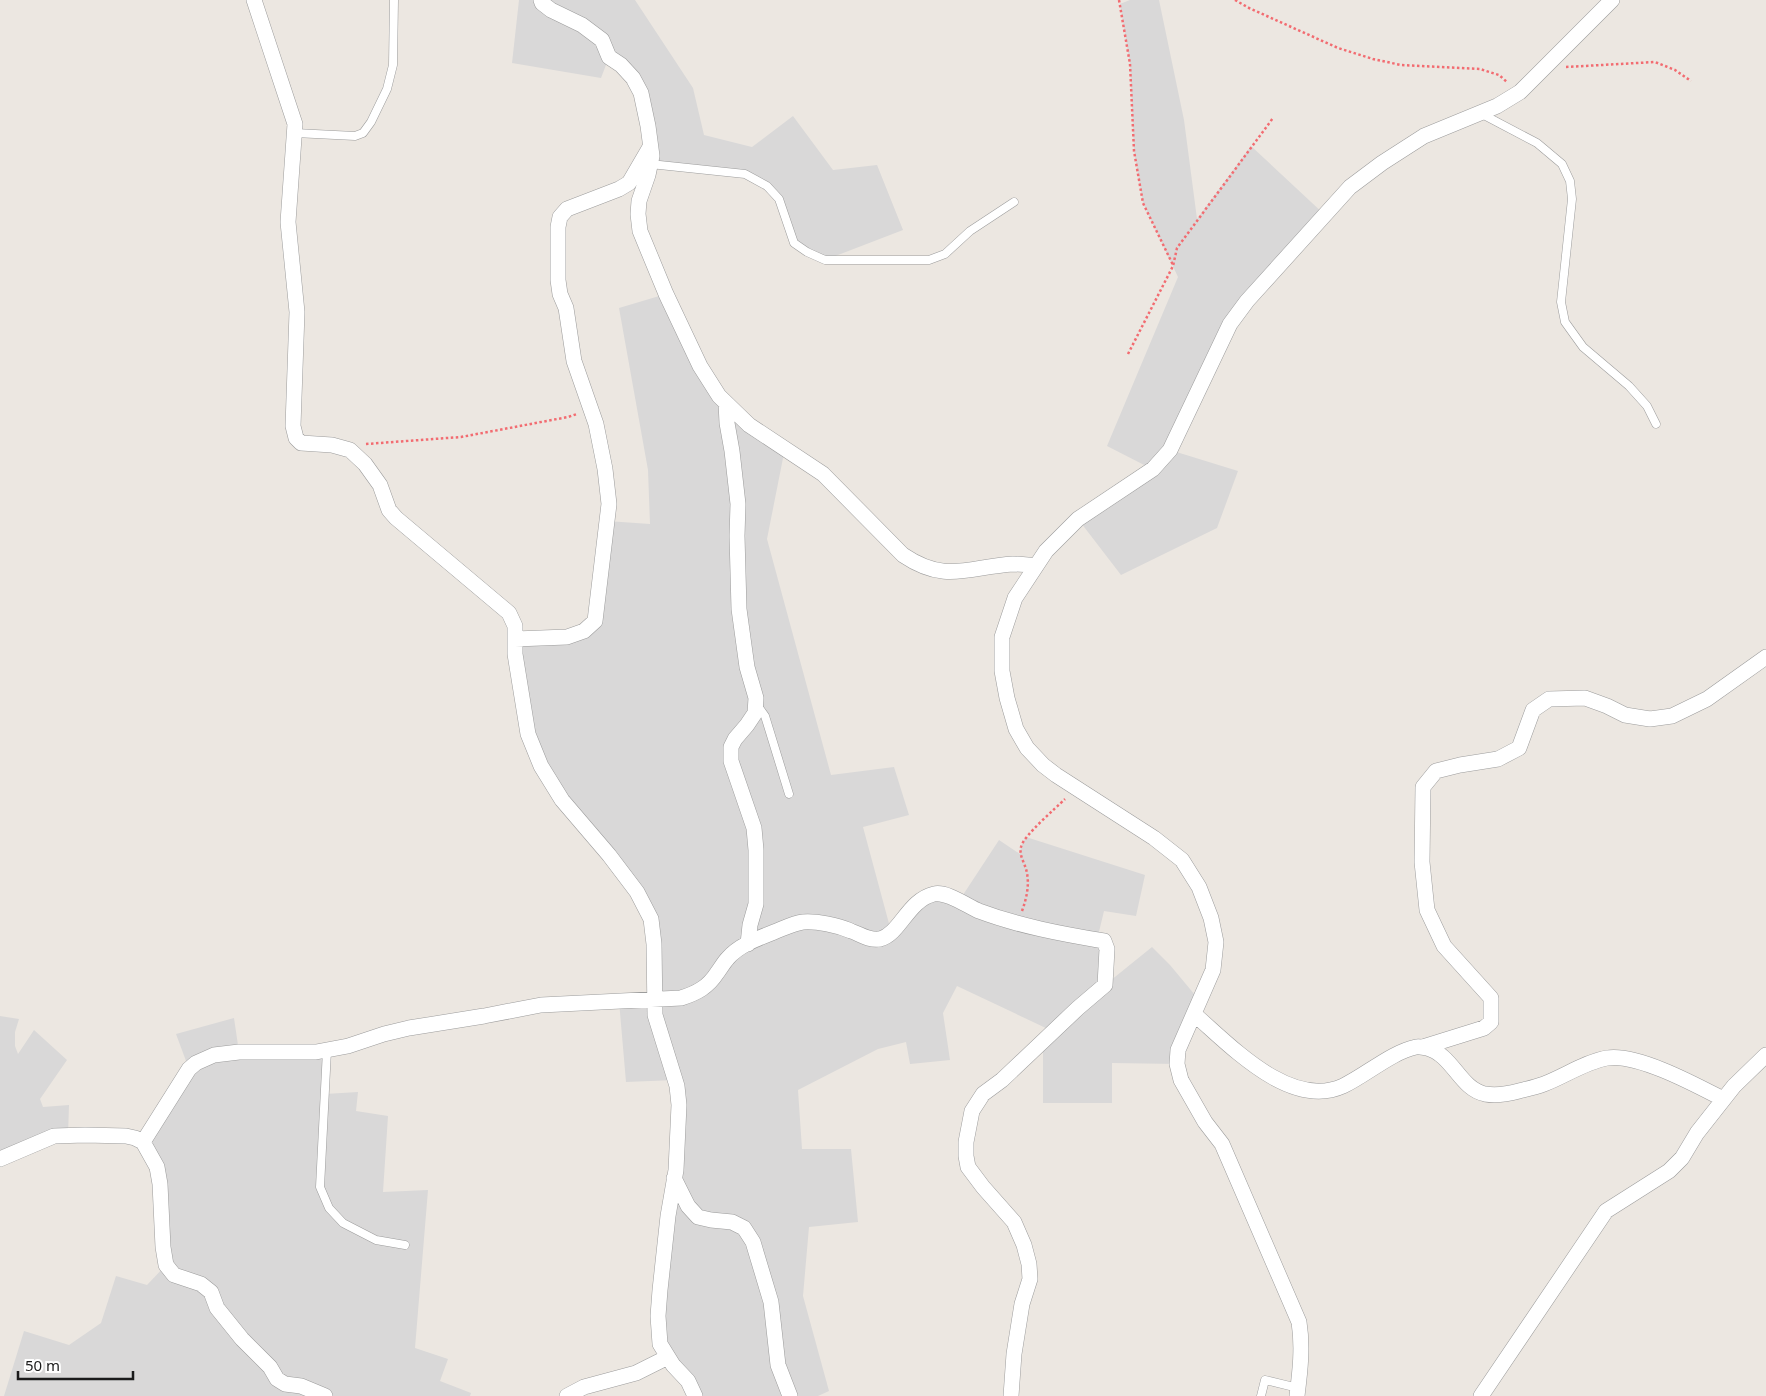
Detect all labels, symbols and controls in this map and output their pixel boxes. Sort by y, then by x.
scale bar [18,1348,132,1380]
text: 50 m [25,1355,60,1375]

